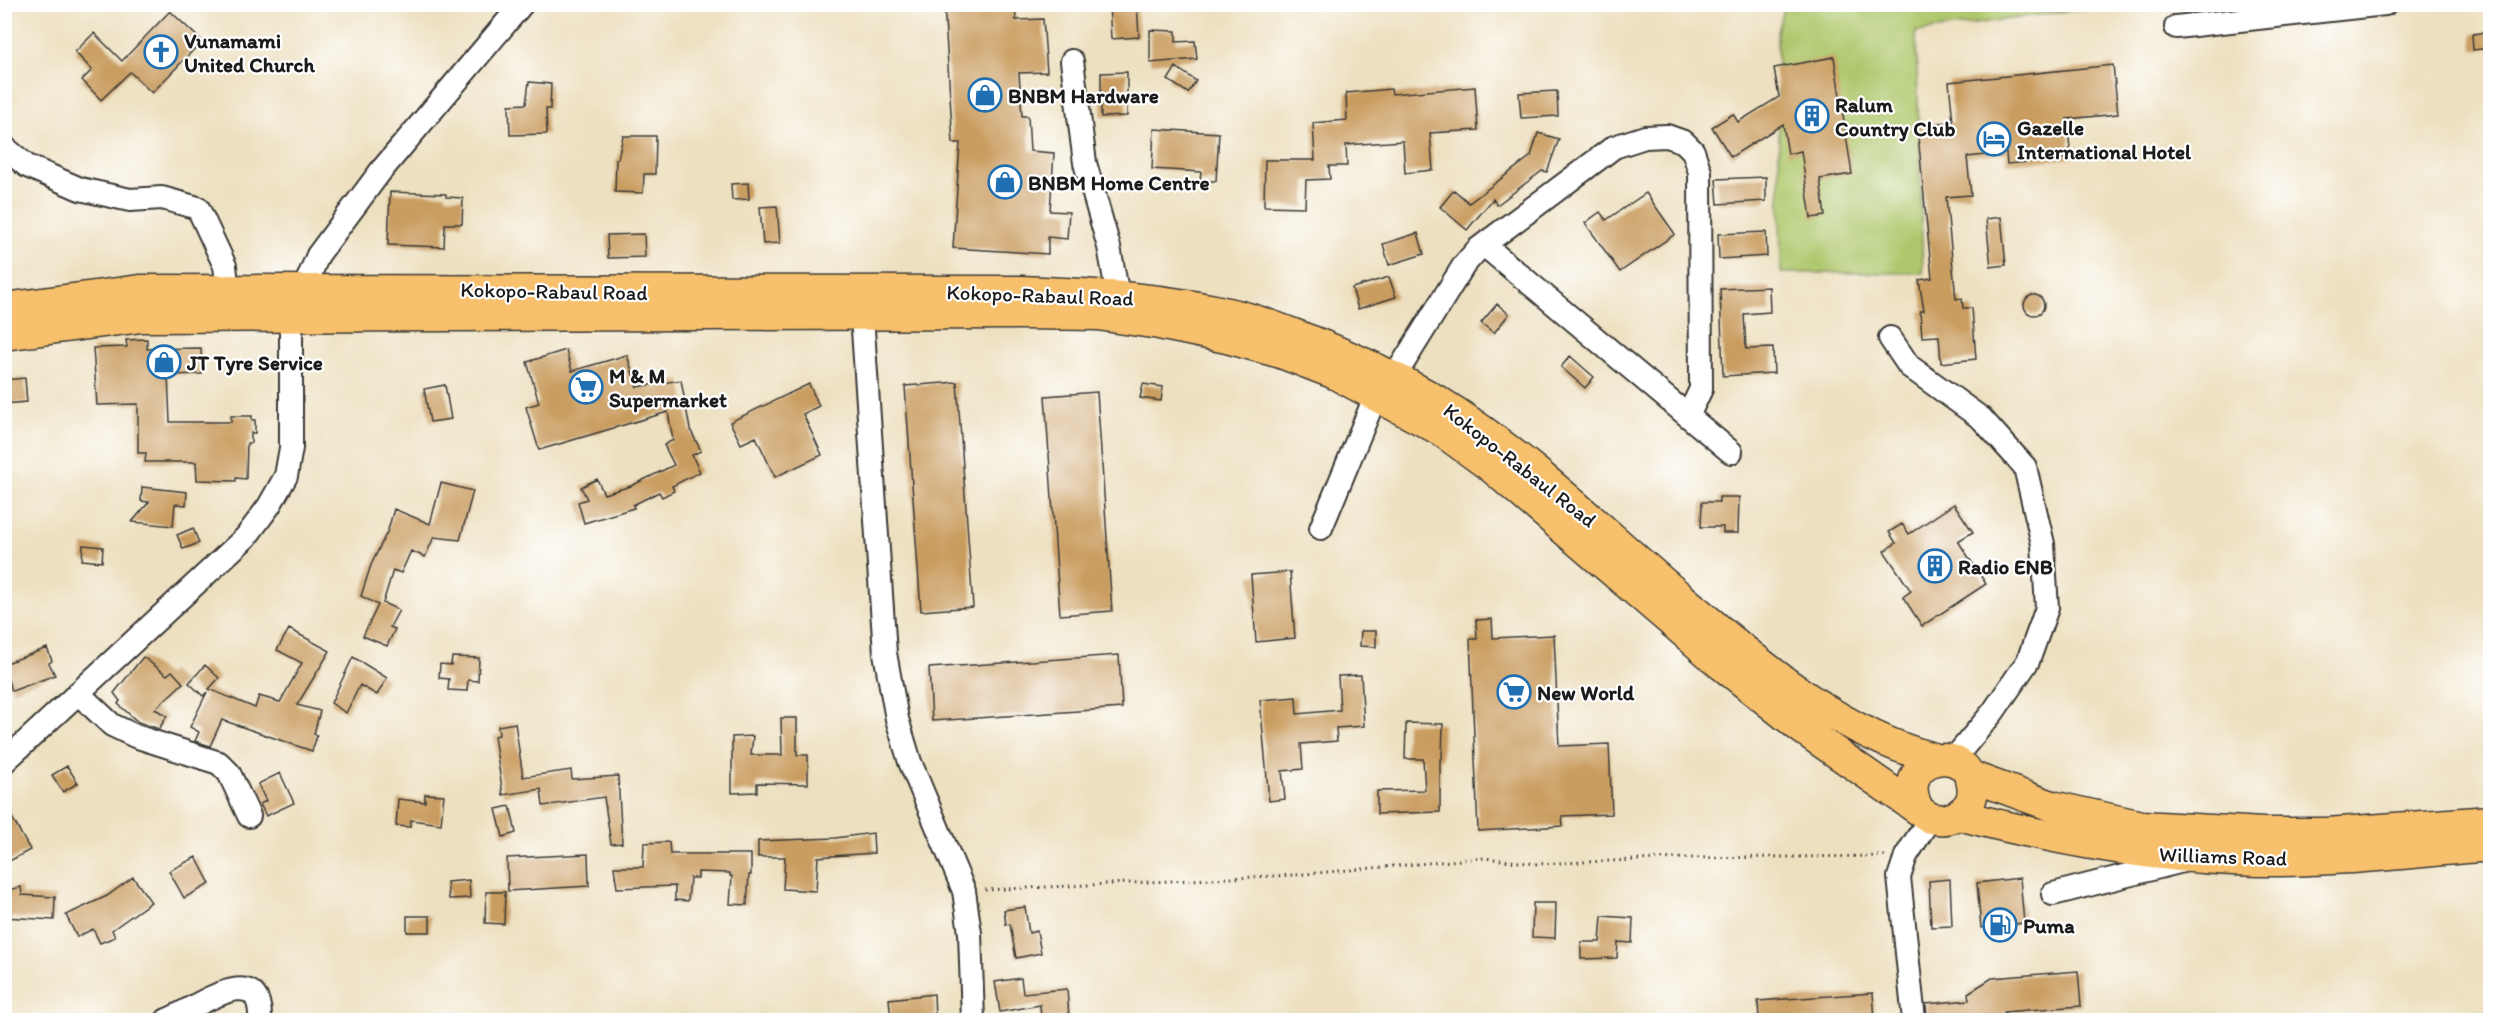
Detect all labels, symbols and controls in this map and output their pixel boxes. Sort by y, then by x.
place label: Vunamami United Church [184,28,315,77]
church icon: Vunamami United Church [143,34,179,70]
shop icon: BNBM Hardware [967,77,1003,113]
place label: BNBM Hardware [1008,83,1159,108]
place label: Ralum Country Club [1835,92,1955,142]
building icon: Ralum Country Club [1794,98,1830,134]
place label: Gazelle International Hotel [2017,115,2192,164]
hotel icon: Gazelle International Hotel [1976,121,2012,157]
shop icon: BNBM Home Centre [987,164,1023,200]
place label: BNBM Home Centre [1028,170,1209,195]
street label: Kokopo-Rabaul Road [460,277,648,305]
street label: Kokopo-Rabaul Road [946,279,1134,311]
shop icon: JT Tyre Service [146,344,182,380]
place label: JT Tyre Service [186,350,323,376]
place label: M & M Supermarket [609,363,727,413]
supermarket icon: M & M Supermarket [568,369,604,405]
street label: Kokopo-Rabaul Road [1439,398,1601,532]
building icon: Radio ENB [1917,548,1953,584]
place label: Radio ENB [1958,554,2053,579]
supermarket icon: New World [1496,674,1532,710]
place label: New World [1537,680,1635,705]
street label: Williams Road [2159,841,2287,871]
fuel station icon: Puma [1982,907,2018,943]
place label: Puma [2023,913,2075,938]

